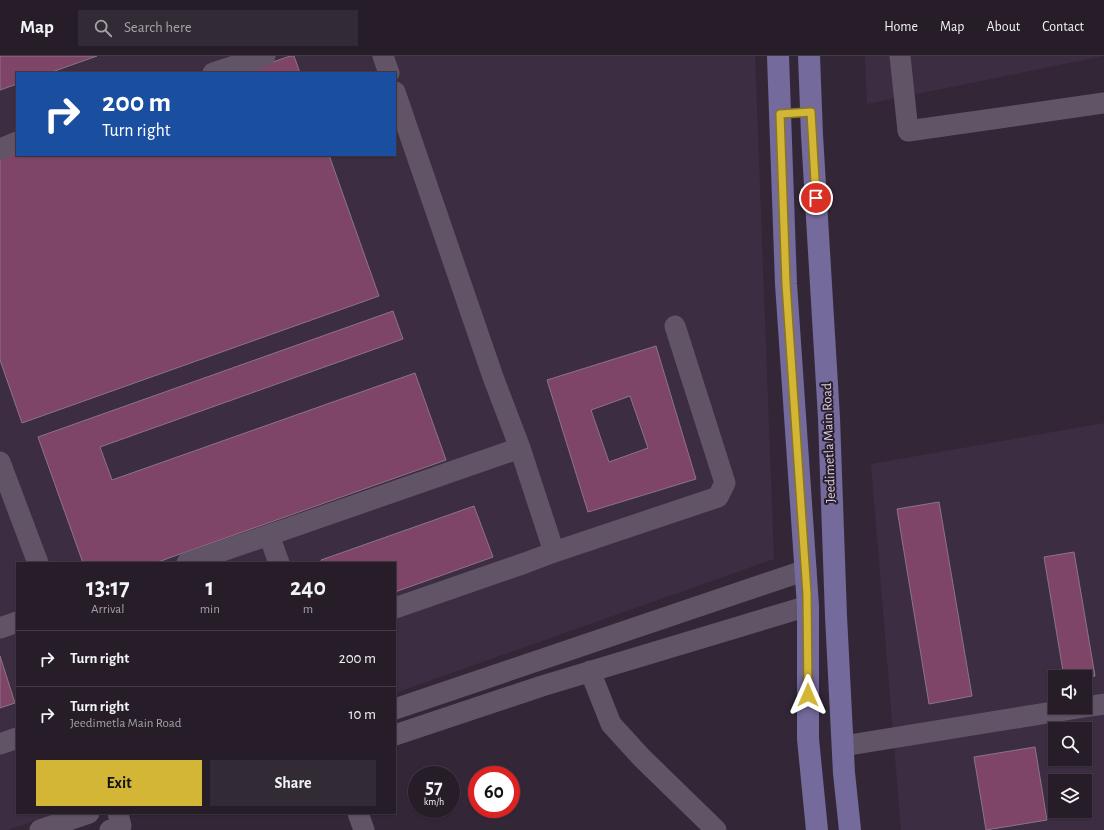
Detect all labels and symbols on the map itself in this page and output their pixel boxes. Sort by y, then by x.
pin [799,181,833,215]
street label: Jeedimetla Main Road [820,383,838,503]
position arrow [787,674,829,716]
speed limit sign: 60 [468,766,520,818]

